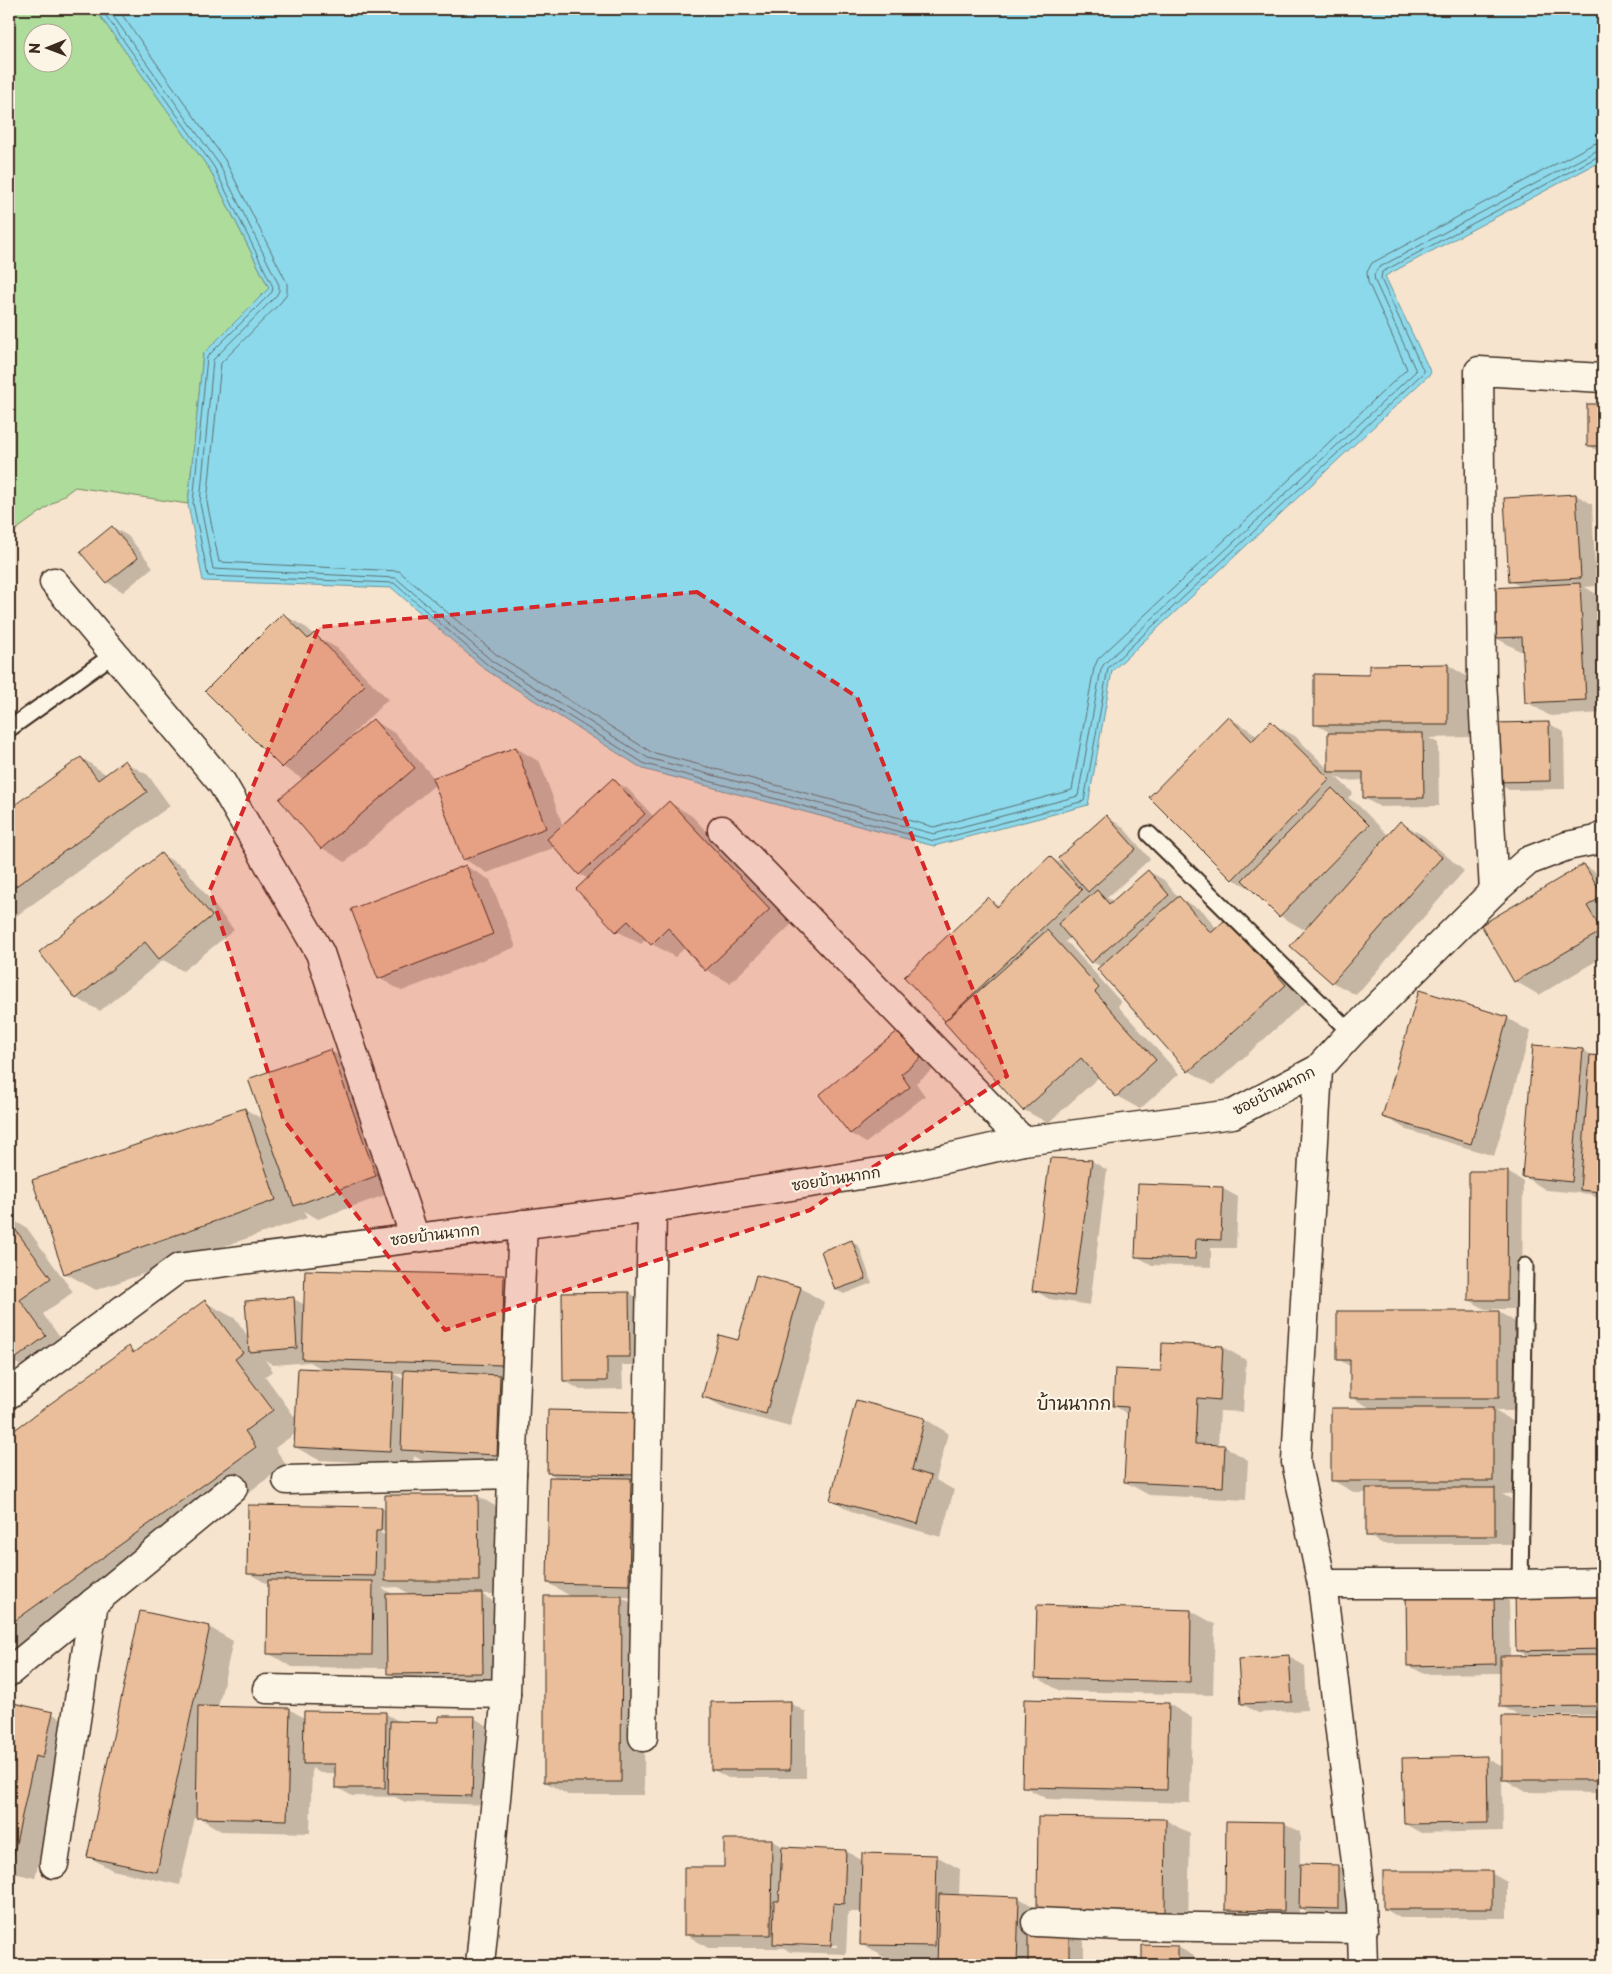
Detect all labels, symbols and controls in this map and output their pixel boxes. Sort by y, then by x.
north arrow [22,22,72,72]
text: N [24,43,45,54]
street label: ซอยบ้านนากก [1228,1059,1319,1120]
street label: ซอยบ้านนากก [790,1159,882,1196]
street label: ซอยบ้านนากก [389,1217,481,1250]
district label: บ้านนากก [1037,1389,1111,1416]

